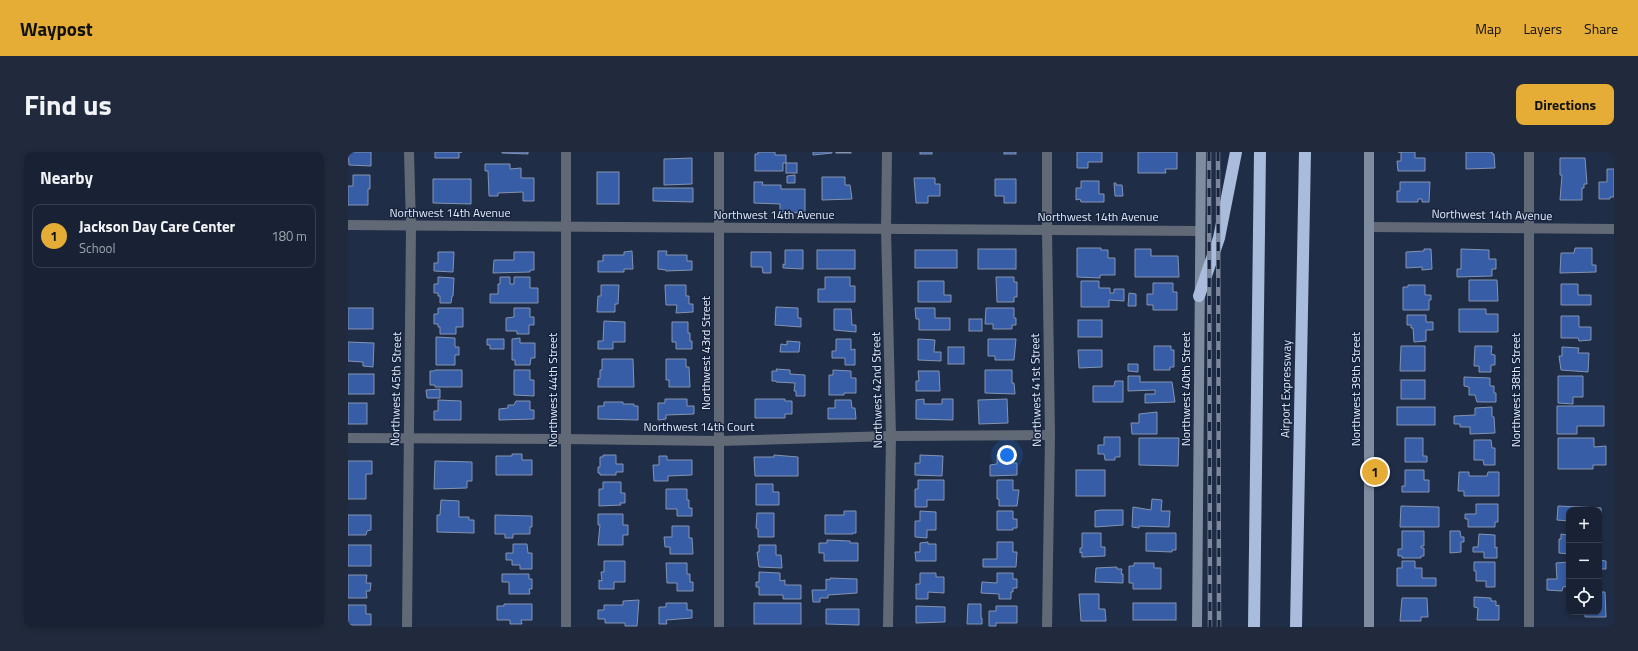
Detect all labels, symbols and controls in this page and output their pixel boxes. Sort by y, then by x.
text: Waypost [20,14,93,43]
text: Map [1475,18,1501,39]
text: Layers [1523,18,1562,39]
text: Share [1584,18,1618,39]
text: Find us [24,83,112,126]
button: Directions [1516,84,1614,125]
text: Nearby [40,165,93,191]
street label: Northwest 14th Avenue [390,203,511,222]
street label: Northwest 14th Avenue [1431,204,1553,225]
street label: Northwest 14th Avenue [714,205,835,224]
street label: Northwest 14th Avenue [1038,207,1159,226]
text: Jackson Day Care Center [79,215,235,238]
text: 1 [50,226,58,246]
text: 180 m [271,226,307,246]
text: School [79,238,115,258]
street label: Northwest 43rd Street [696,295,715,410]
street label: Northwest 45th Street [385,331,406,446]
street label: Northwest 42nd Street [866,331,887,448]
street label: Northwest 40th Street [1176,331,1195,446]
street label: Northwest 39th Street [1346,331,1365,446]
street label: Northwest 44th Street [543,332,562,447]
street label: Northwest 41st Street [1025,332,1046,447]
street label: Northwest 38th Street [1506,332,1525,447]
street label: Airport Expressway [1275,340,1296,438]
street label: Northwest 14th Court [644,417,755,436]
your location [997,445,1017,465]
pin: 1 [1362,457,1388,487]
map controls [1566,507,1602,615]
button: + [1566,507,1602,543]
button: − [1566,543,1602,579]
button: locate [1566,579,1602,615]

